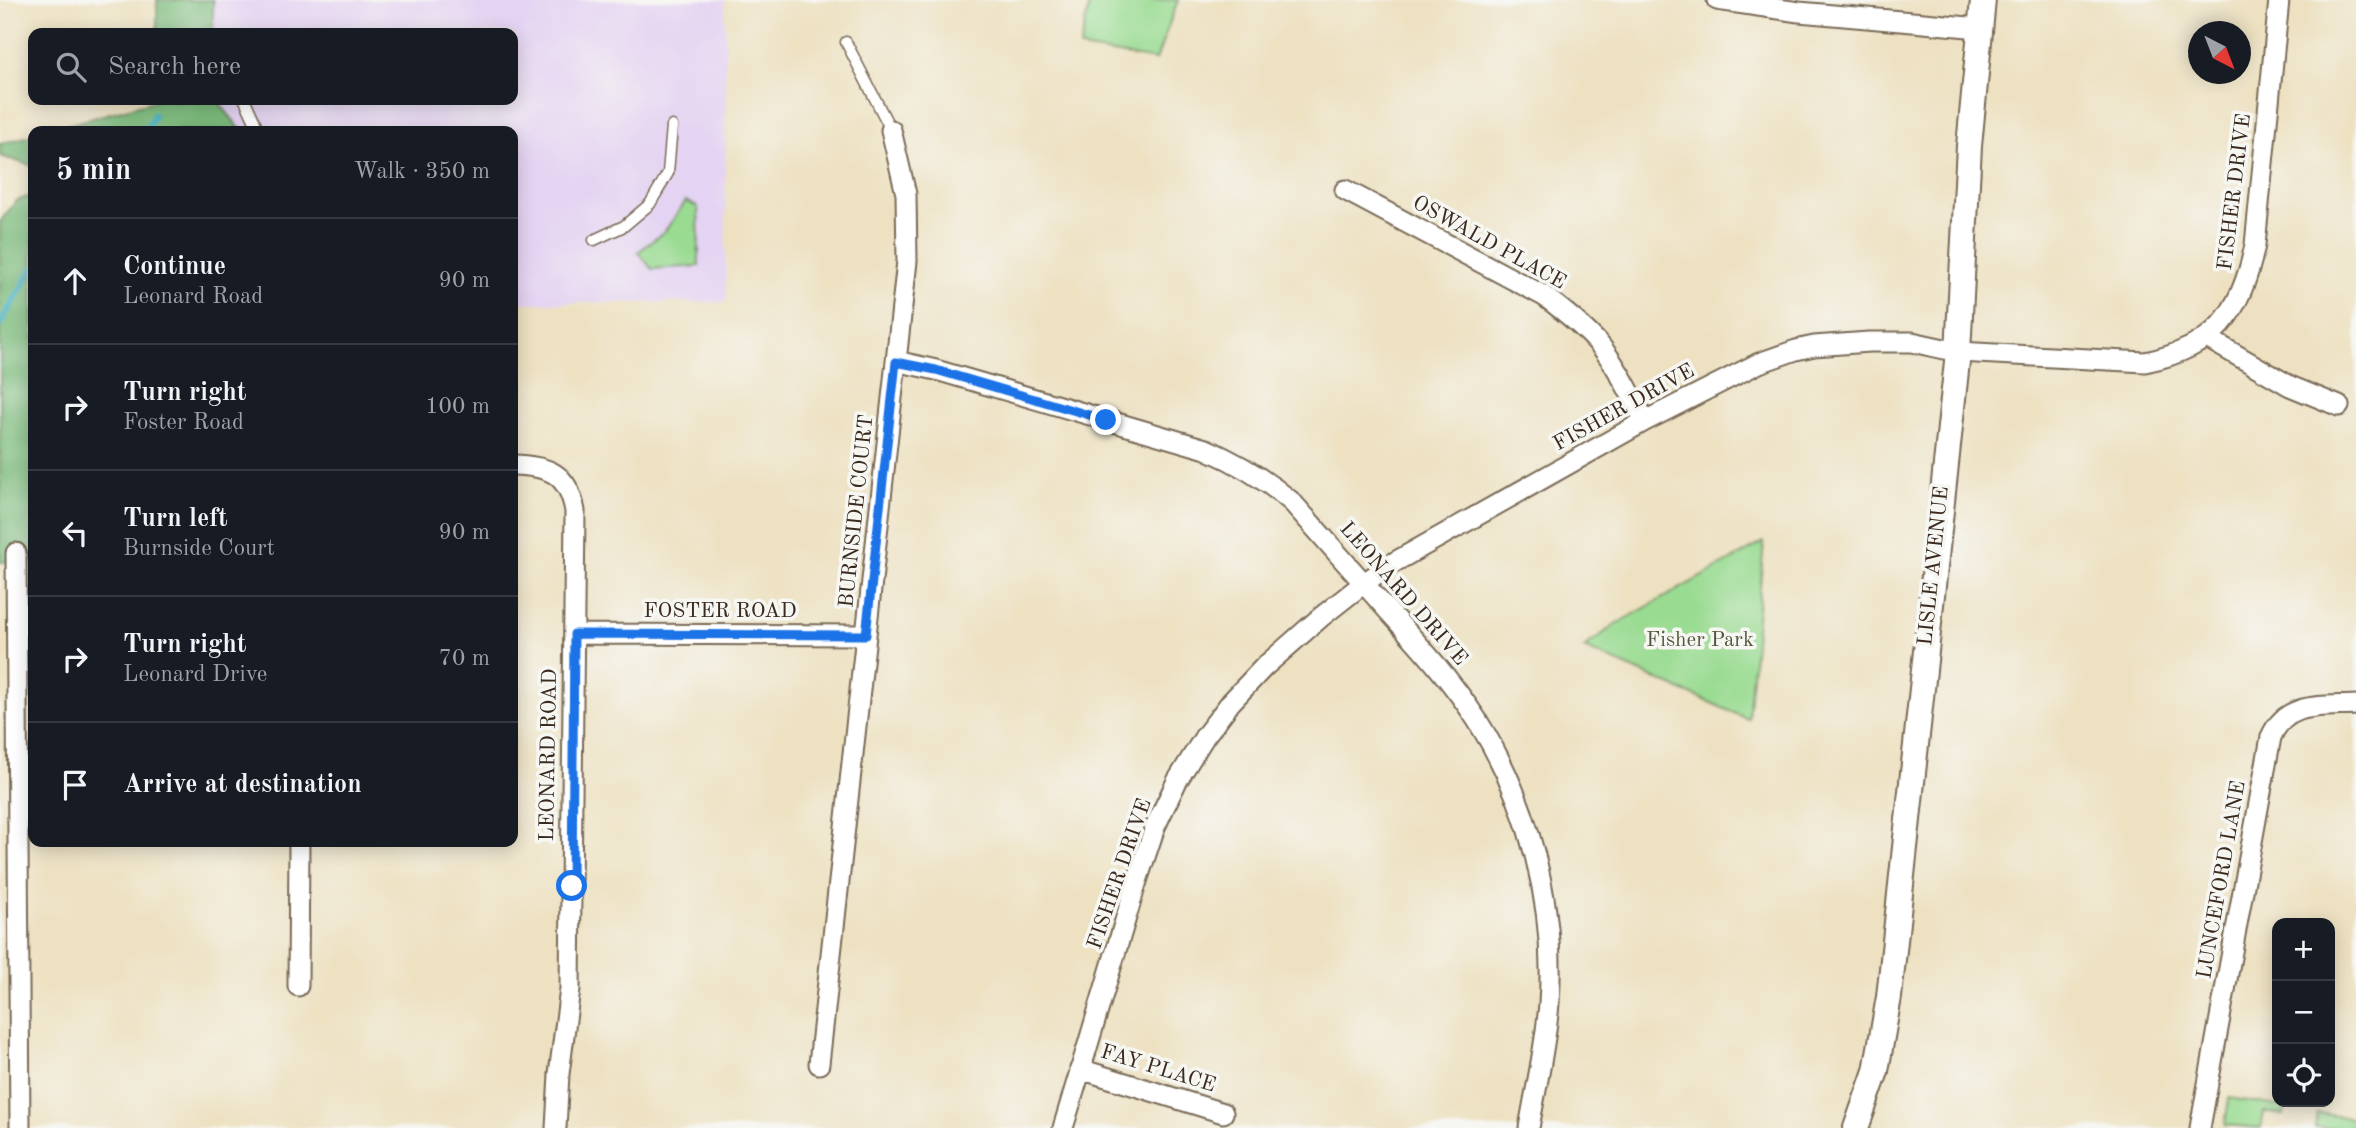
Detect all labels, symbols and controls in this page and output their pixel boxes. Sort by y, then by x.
north arrow [2188,21,2251,84]
search box [28,28,518,105]
icon: search [52,48,90,86]
text: Search here [108,54,241,80]
street label: FISHER DRIVE [2215,112,2255,272]
text: 5 min [56,156,131,186]
text: Walk · 350 m [354,160,490,183]
street label: OSWALD PLACE [1409,192,1569,294]
text: Continue [123,254,226,280]
icon: ahead [56,262,94,300]
text: 90 m [439,269,490,292]
text: Leonard Road [123,285,263,308]
street label: FISHER DRIVE [1550,361,1698,455]
text: Turn right [123,380,246,406]
icon: right [56,388,94,426]
text: 100 m [425,395,490,418]
route end [1090,404,1121,435]
text: Foster Road [123,411,244,434]
street label: BURNSIDE COURT [836,413,878,609]
street label: LISLE AVENUE [1915,485,1953,647]
text: Turn left [123,506,228,532]
icon: left [56,514,94,552]
street label: LEONARD DRIVE [1335,518,1471,670]
text: 90 m [439,521,490,544]
text: Burnside Court [123,537,275,560]
street label: FOSTER ROAD [643,601,797,622]
park label: Fisher Park [1646,630,1754,651]
text: Turn right [123,632,246,658]
icon: right [56,640,94,678]
text: 70 m [439,647,490,670]
text: Leonard Drive [123,663,267,686]
street label: LEONARD ROAD [537,668,561,842]
icon: arrive [56,766,94,804]
text: Arrive at destination [123,772,362,798]
street label: LUNCEFORD LANE [2194,779,2250,981]
street label: FISHER DRIVE [1084,796,1156,952]
route start [556,870,587,901]
map controls [2272,918,2335,1107]
button: + [2272,918,2335,981]
button: − [2272,981,2335,1044]
street label: FAY PLACE [1098,1042,1218,1096]
button: locate [2272,1044,2335,1107]

